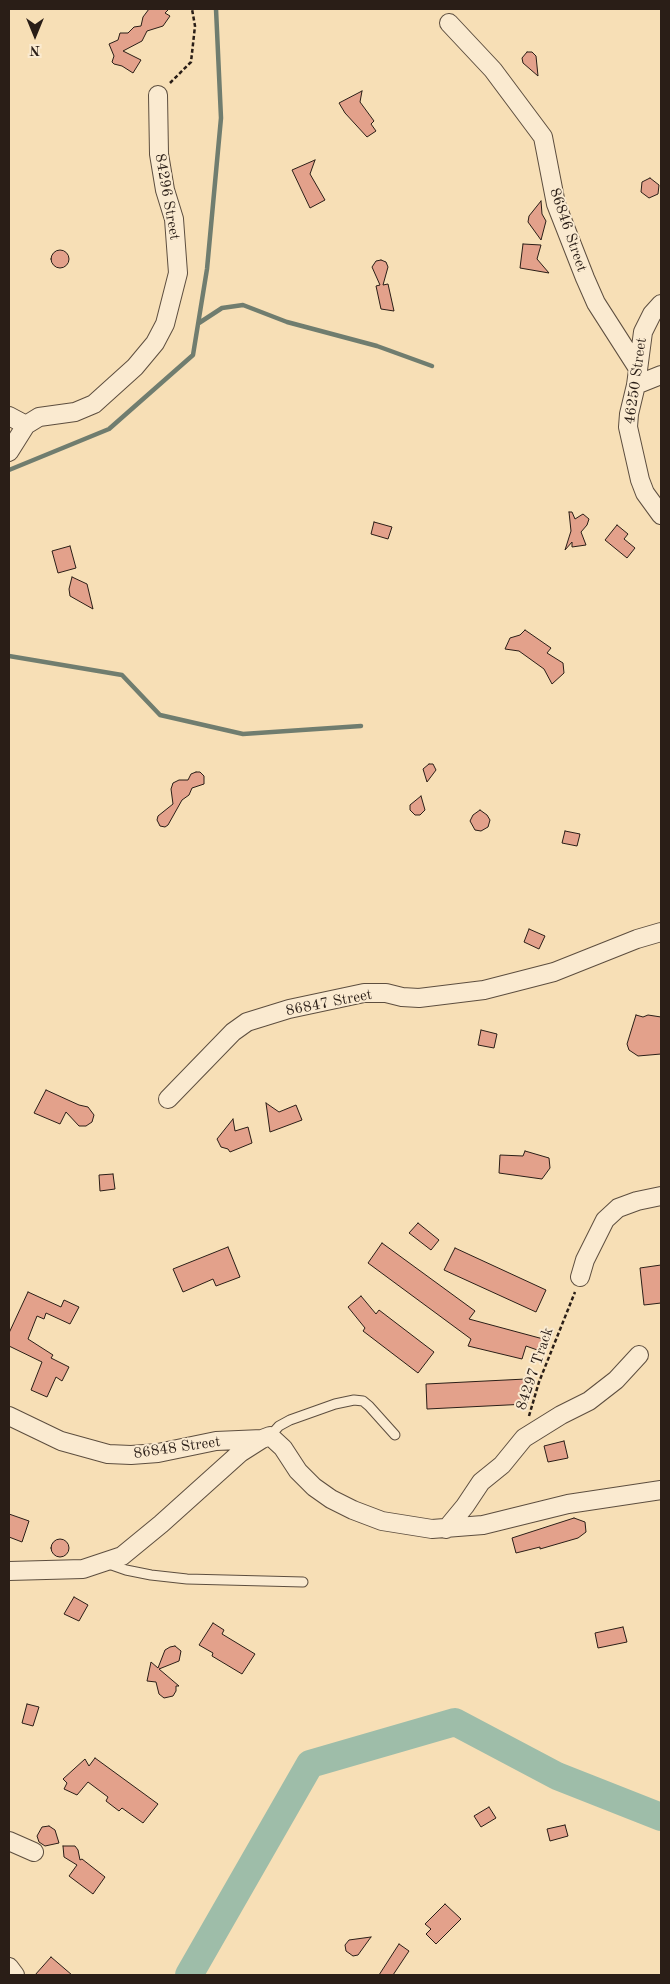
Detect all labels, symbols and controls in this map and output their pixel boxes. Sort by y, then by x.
north arrow [10,10,60,60]
text: N [30,43,40,57]
street label: 84296 Street [151,152,183,242]
street label: 86846 Street [545,186,591,274]
street label: 46250 Street [621,336,651,426]
street label: 86847 Street [284,986,374,1020]
street label: 84297 Track [512,1325,558,1413]
street label: 86848 Street [132,1433,222,1463]

